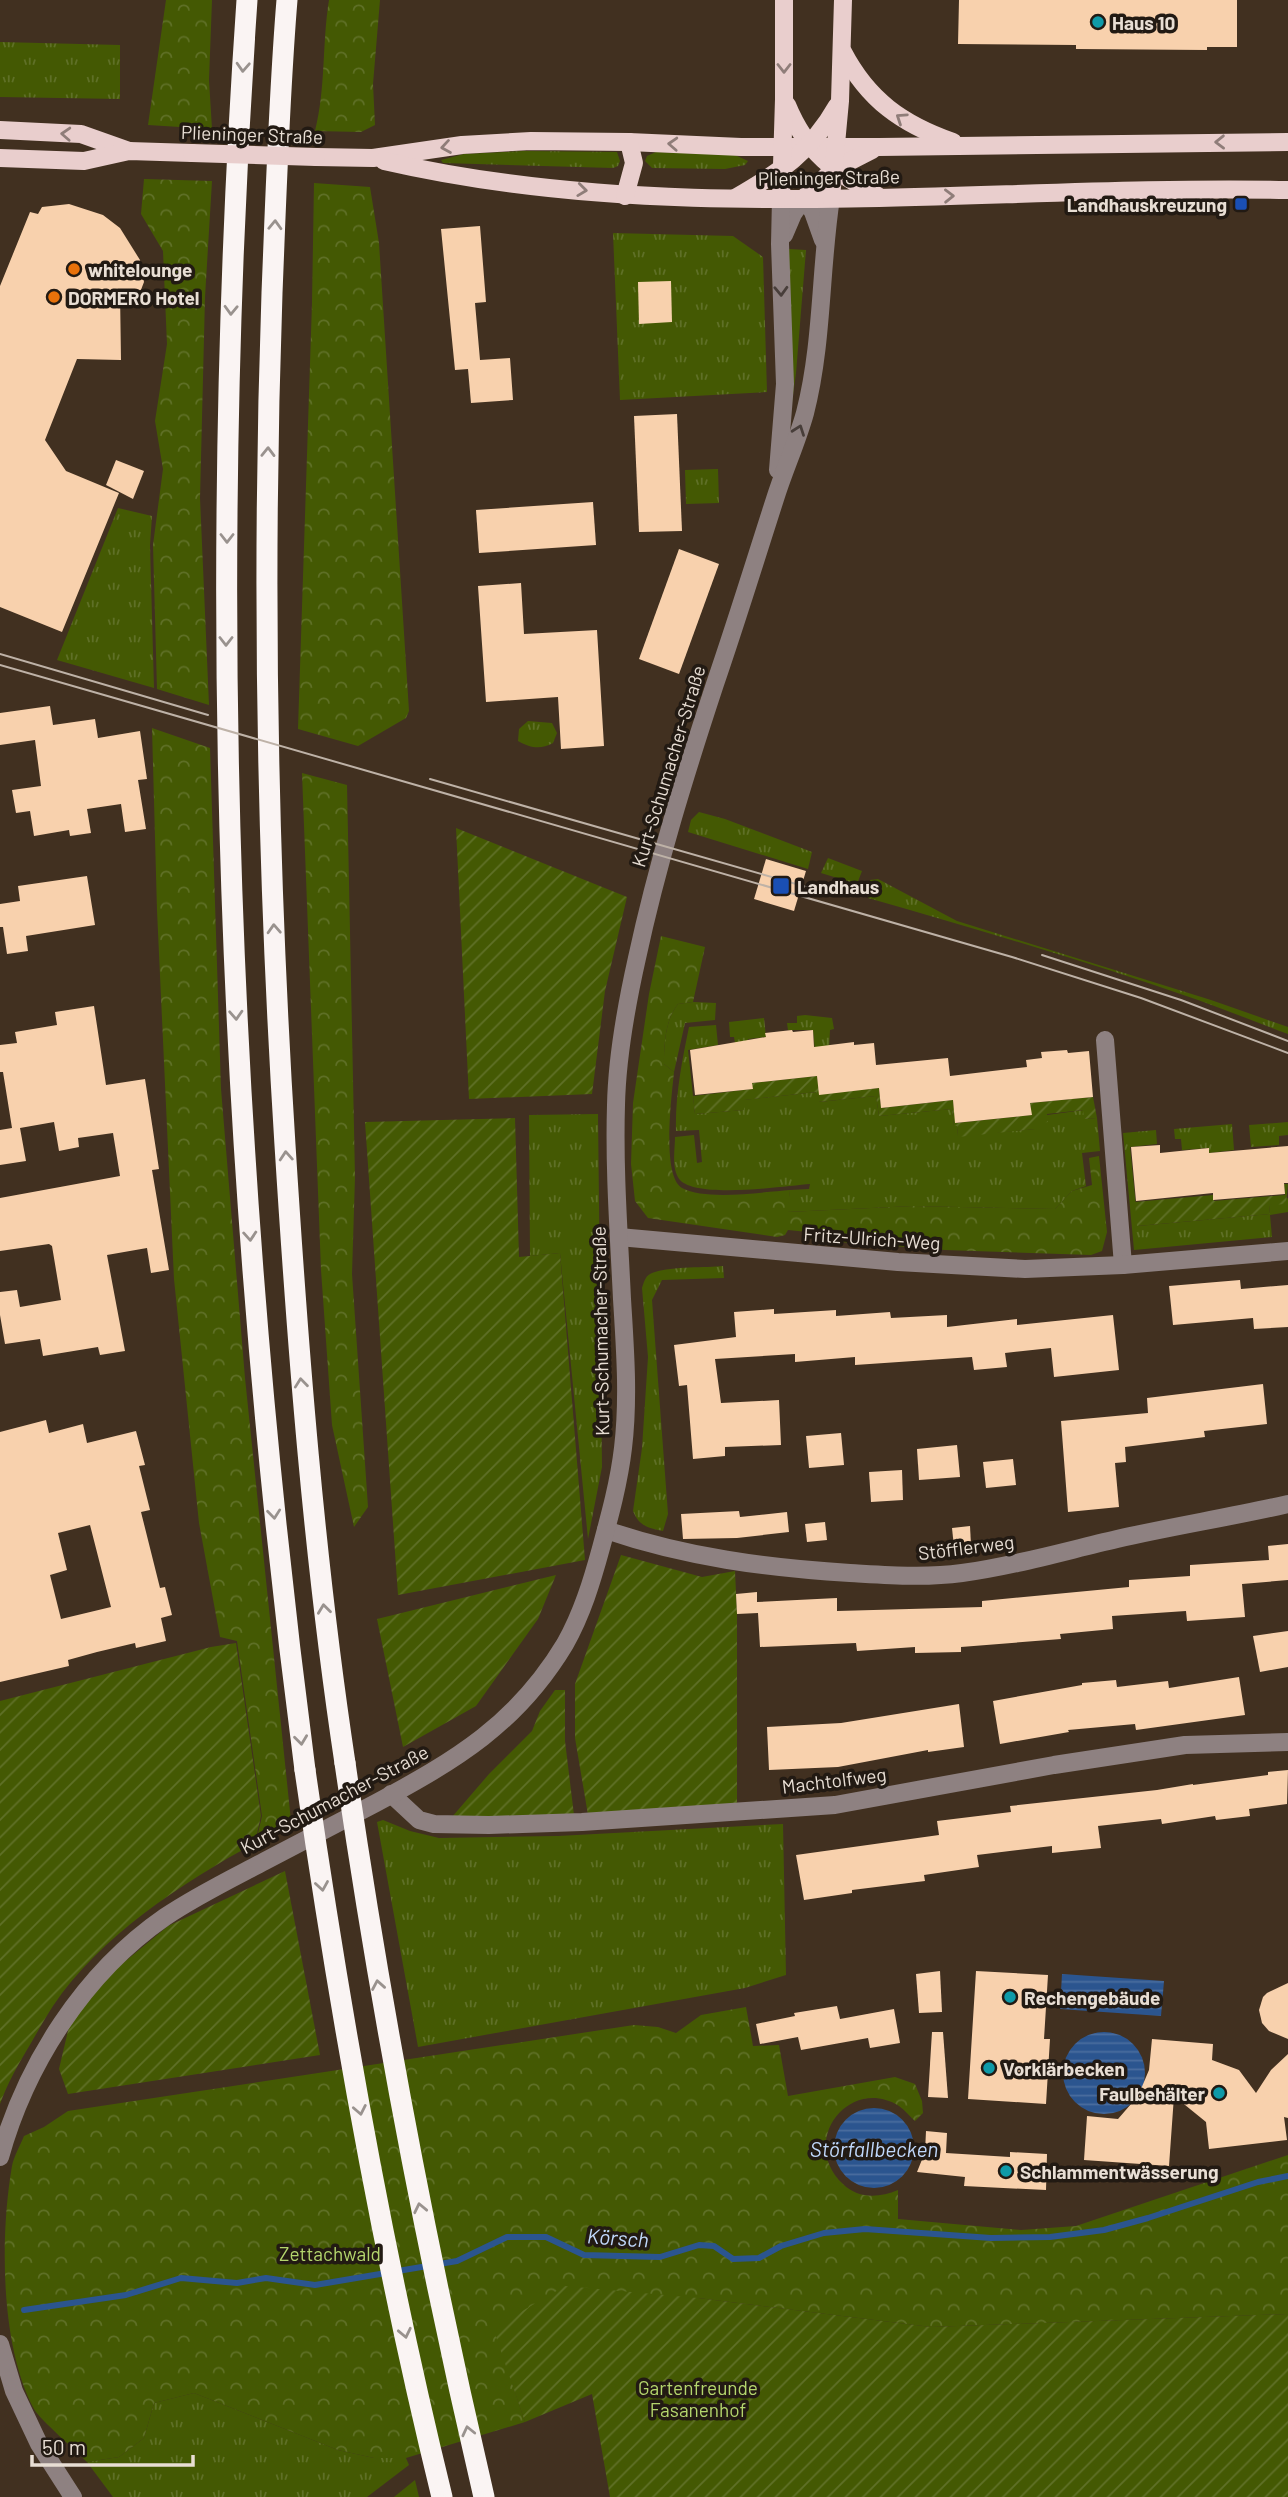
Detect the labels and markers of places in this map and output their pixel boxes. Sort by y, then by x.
place label: Haus 10 [1112,11,1175,34]
marker: Haus 10 [1090,14,1106,30]
place label: Landhauskreuzung [1067,193,1227,216]
marker: Landhauskreuzung [1233,196,1249,212]
place label: whitelounge [88,258,192,281]
marker: whitelounge [66,261,82,277]
place label: DORMERO Hotel [68,286,199,309]
marker: DORMERO Hotel [46,289,62,305]
place label: Landhaus [797,875,879,898]
marker: Landhaus [771,876,791,896]
place label: Rechengebäude [1024,1986,1160,2009]
marker: Rechengebäude [1002,1989,1018,2005]
place label: Vorklärbecken [1003,2057,1125,2080]
marker: Vorklärbecken [981,2060,997,2076]
place label: Faulbehälter [1099,2082,1206,2105]
marker: Faulbehälter [1211,2085,1227,2101]
place label: Schlammentwässerung [1020,2160,1219,2183]
marker: Schlammentwässerung [998,2163,1014,2179]

